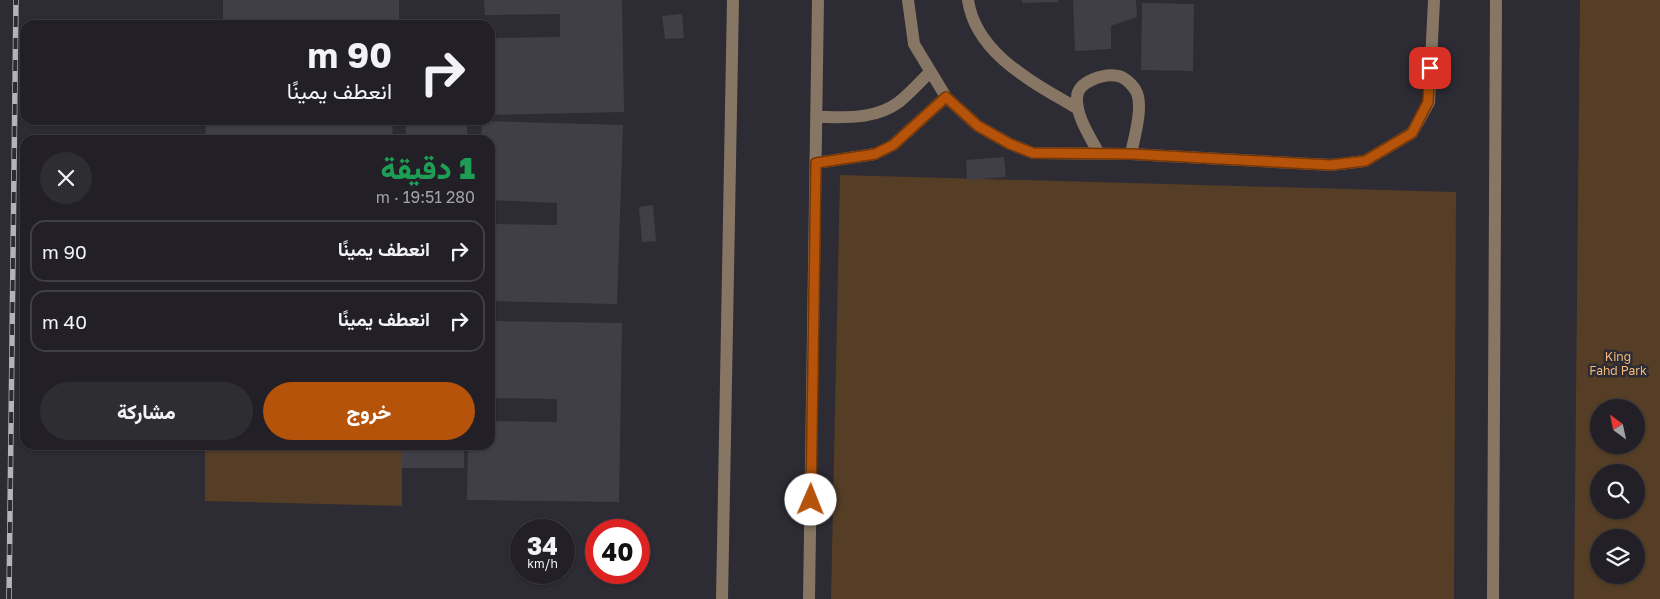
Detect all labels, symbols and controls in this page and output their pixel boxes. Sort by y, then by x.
text: 90 m [308,34,392,76]
icon: right [410,40,475,105]
pin [1409,47,1451,89]
icon: arrive [1416,54,1444,82]
text: انعطف يمينًا [287,77,392,104]
text: 1 دقيقة [381,150,475,186]
button: close [40,152,92,204]
text: 280 m · 19:51 [376,187,475,207]
text: انعطف يمينًا [338,237,430,260]
icon: right [445,237,473,265]
text: 90 m [42,240,87,263]
text: انعطف يمينًا [338,307,430,330]
icon: right [445,307,473,335]
text: 40 m [42,310,87,333]
park label: King Fahd Park [1589,349,1647,378]
button: مشاركة [40,382,253,440]
button: خروج [263,382,475,440]
north arrow [1590,399,1645,454]
map controls [1590,399,1645,584]
button: search [1590,464,1645,519]
position arrow [784,473,836,525]
speed limit sign: 40 [585,519,650,584]
button: layers [1590,529,1645,584]
text: 34 [527,530,558,561]
text: km/h [527,556,558,571]

